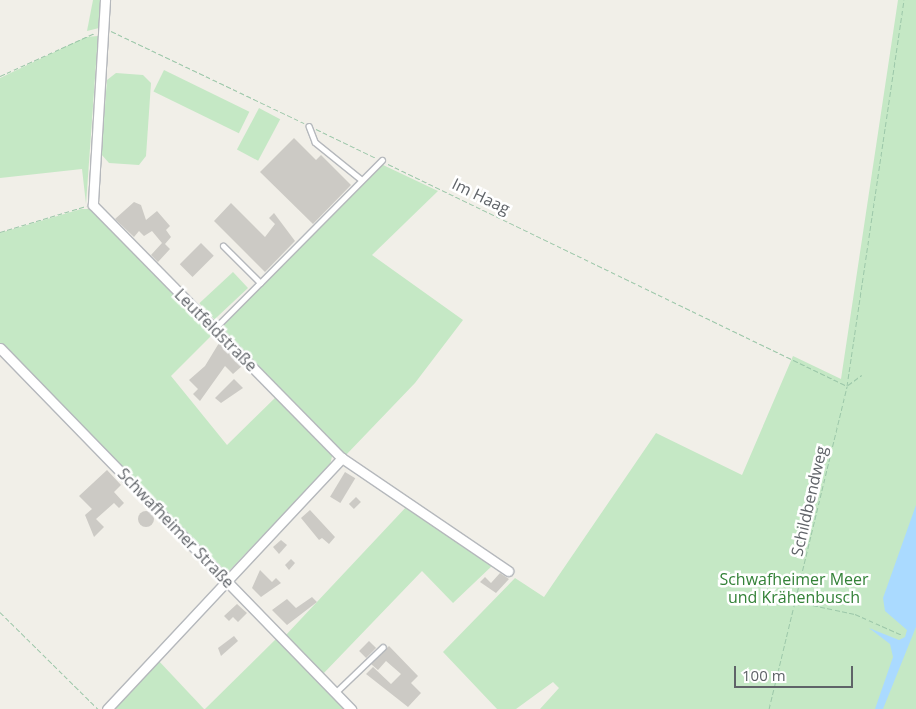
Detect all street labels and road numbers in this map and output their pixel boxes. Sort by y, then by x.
street label: Im Haag [449,174,513,218]
street label: Leutfeldstraße [171,285,261,375]
street label: Schildbendweg [787,444,831,558]
street label: Schwafheimer Straße [114,464,238,592]

